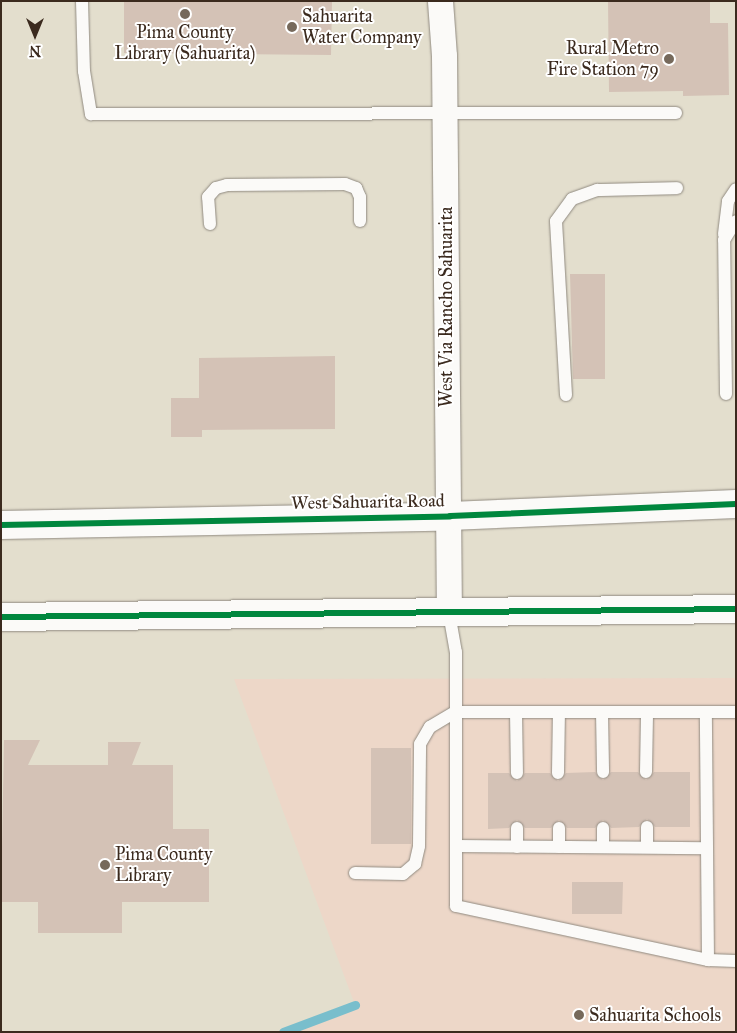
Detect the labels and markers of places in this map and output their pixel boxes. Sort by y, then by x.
place label: Sahuarita Water Company [302,6,421,48]
marker: Pima County Library (Sahuarita) [179,8,191,20]
marker: Sahuarita Water Company [286,21,298,33]
place label: Pima County Library (Sahuarita) [115,22,255,64]
place label: Rural Metro Fire Station 79 [547,38,659,80]
marker: Rural Metro Fire Station 79 [663,53,675,65]
place label: Pima County Library [115,844,212,886]
marker: Pima County Library [99,859,111,871]
place label: Sahuarita Schools [589,1004,721,1026]
marker: Sahuarita Schools [573,1009,585,1021]

